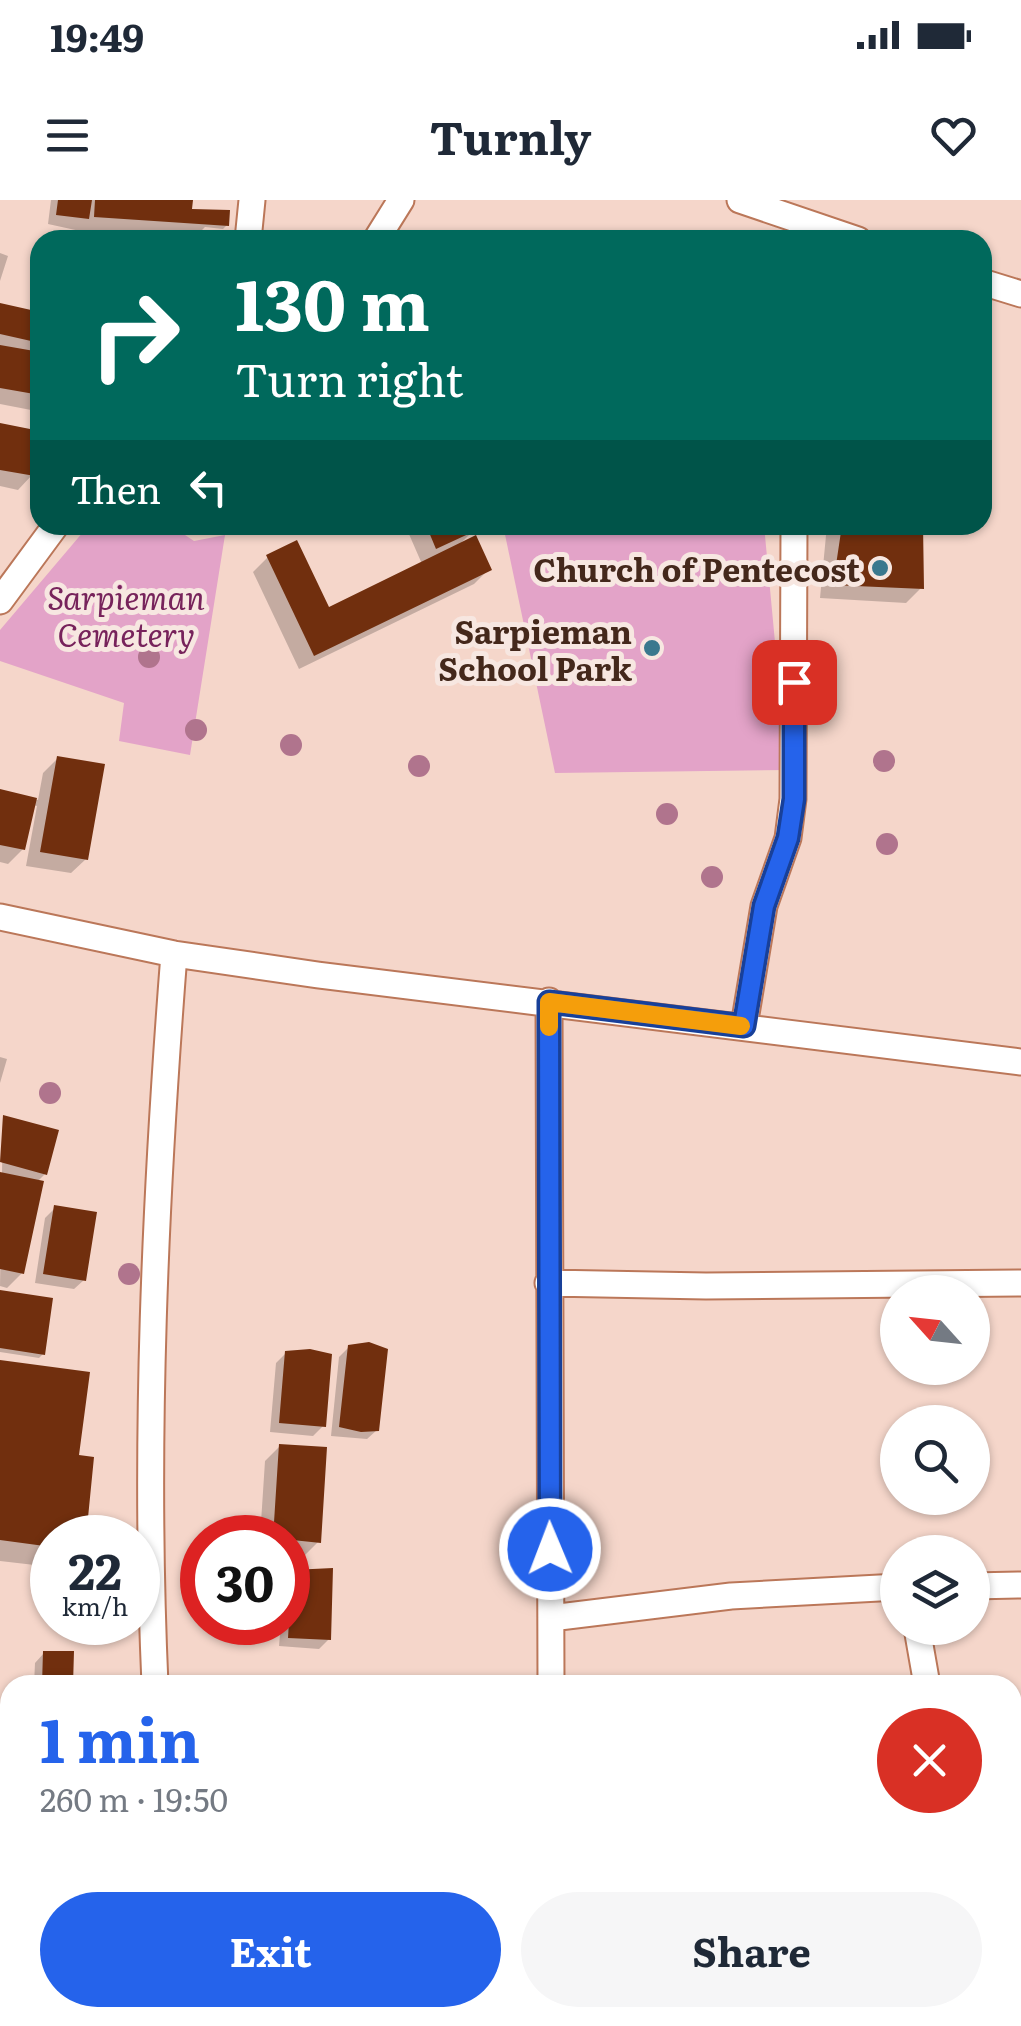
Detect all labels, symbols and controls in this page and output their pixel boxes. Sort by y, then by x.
text: 19:49 [50,7,144,64]
text: Turnly [430,102,591,169]
icon: menu [40,108,95,163]
icon: heart [926,108,981,163]
text: 130 m [235,249,430,353]
icon: right [70,270,200,400]
text: Turn right [235,344,463,411]
text: Then [70,459,161,516]
icon: left [181,460,236,515]
place label: Church of Pentecost [533,544,860,592]
marker: Church of Pentecost [869,557,891,579]
park label: Sarpieman Cemetery [47,572,205,657]
place label: Sarpieman School Park [438,606,632,691]
marker: Sarpieman School Park [641,637,663,659]
pin [752,640,837,725]
icon: arrive [767,655,822,710]
north arrow [880,1275,990,1385]
map controls [880,1275,990,1645]
button: search [880,1405,990,1515]
position arrow [498,1497,602,1601]
speed limit sign: 30 [180,1515,310,1645]
text: 22 [68,1531,122,1605]
button: layers [880,1535,990,1645]
text: km/h [62,1587,128,1624]
text: 1 min [40,1692,200,1781]
button: close [877,1708,982,1813]
text: 260 m · 19:50 [40,1774,228,1822]
button: Exit [40,1892,501,2007]
button: Share [521,1892,982,2007]

